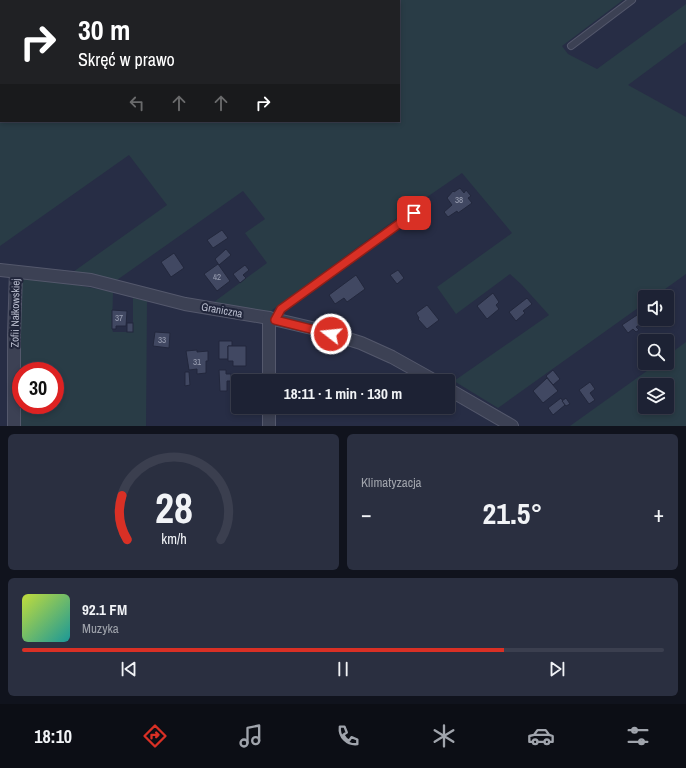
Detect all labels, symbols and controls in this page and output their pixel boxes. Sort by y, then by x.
text: 30 m [78,11,130,49]
icon: right [12,16,64,68]
text: Skręć w prawo [78,47,175,72]
icon: left [126,92,148,114]
icon: ahead [168,92,190,114]
icon: ahead [210,92,232,114]
icon: right [252,92,274,114]
house number: 38 [455,194,463,206]
pin [397,196,431,230]
icon: arrive [403,202,425,224]
house number: 42 [213,271,221,283]
street label: Zofii Nałkowskiej [7,279,23,347]
map controls [638,290,674,414]
button: sound [638,290,674,326]
street label: Graniczna [200,299,244,321]
house number: 37 [115,312,123,324]
position arrow [310,313,352,355]
house number: 33 [158,334,166,346]
button: search [638,334,674,370]
house number: 31 [193,356,201,368]
speed limit sign: 30 [12,362,64,414]
button: layers [638,378,674,414]
text: 18:11 · 1 min · 130 m [284,383,402,404]
text: Klimatyzacja [361,474,421,491]
text: 28 [155,480,192,536]
text: 21.5° [483,493,542,533]
text: − [361,499,372,529]
text: + [653,499,664,529]
text: km/h [161,529,186,548]
text: 92.1 FM [82,599,127,620]
text: Muzyka [82,620,119,637]
icon: previous [118,658,140,680]
icon: pause [332,658,354,680]
icon: next [546,658,568,680]
icon: directions [141,722,169,750]
icon: music [237,722,265,750]
icon: phone [334,722,362,750]
icon: climate [430,722,458,750]
icon: car [527,722,555,750]
icon: filters [624,722,652,750]
text: 18:10 [34,724,72,749]

